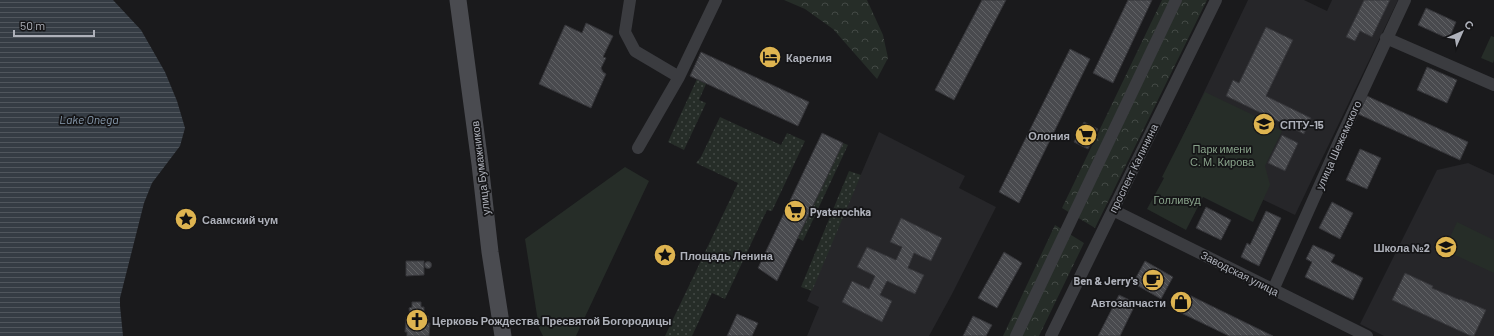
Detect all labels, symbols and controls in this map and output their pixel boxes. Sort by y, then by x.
scale bar [14,12,94,38]
north arrow [1442,12,1482,52]
text: С [1462,17,1477,32]
text: 50 m [20,18,45,32]
hotel icon: Карелия [757,44,783,70]
place label: Карелия [786,51,832,64]
street label: улица Шежемского [1313,99,1363,191]
school or university icon: СПТУ-15 [1251,111,1277,137]
water label: Lake Onega [59,112,119,126]
place label: СПТУ-15 [1280,118,1324,131]
street label: улица Бумажников [468,120,492,216]
street label: проспект Калинина [1106,121,1161,215]
supermarket icon: Олония [1073,122,1099,148]
place label: Олония [1028,129,1070,142]
park label: Парк имени С. М. Кирова [1190,142,1255,168]
park label: Голливуд [1153,193,1201,206]
supermarket icon: Pyaterochka [782,198,808,224]
place label: Pyaterochka [810,205,871,218]
place icon: Саамский чум [173,206,199,232]
place label: Саамский чум [202,213,278,226]
school or university icon: Школа №2 [1433,234,1459,260]
place label: Школа №2 [1373,241,1430,254]
place icon: Площадь Ленина [652,242,678,268]
street label: Заводская улица [1199,248,1282,299]
place label: Площадь Ленина [680,249,774,262]
cafe icon: Ben & Jerry's [1140,267,1166,293]
place label: Ben & Jerry's [1073,274,1138,287]
shop icon: Автозапчасти [1168,289,1194,315]
place label: Автозапчасти [1091,296,1166,309]
church icon: Церковь Рождества Пресвятой Богородицы [404,307,430,333]
place label: Церковь Рождества Пресвятой Богородицы [432,314,671,327]

